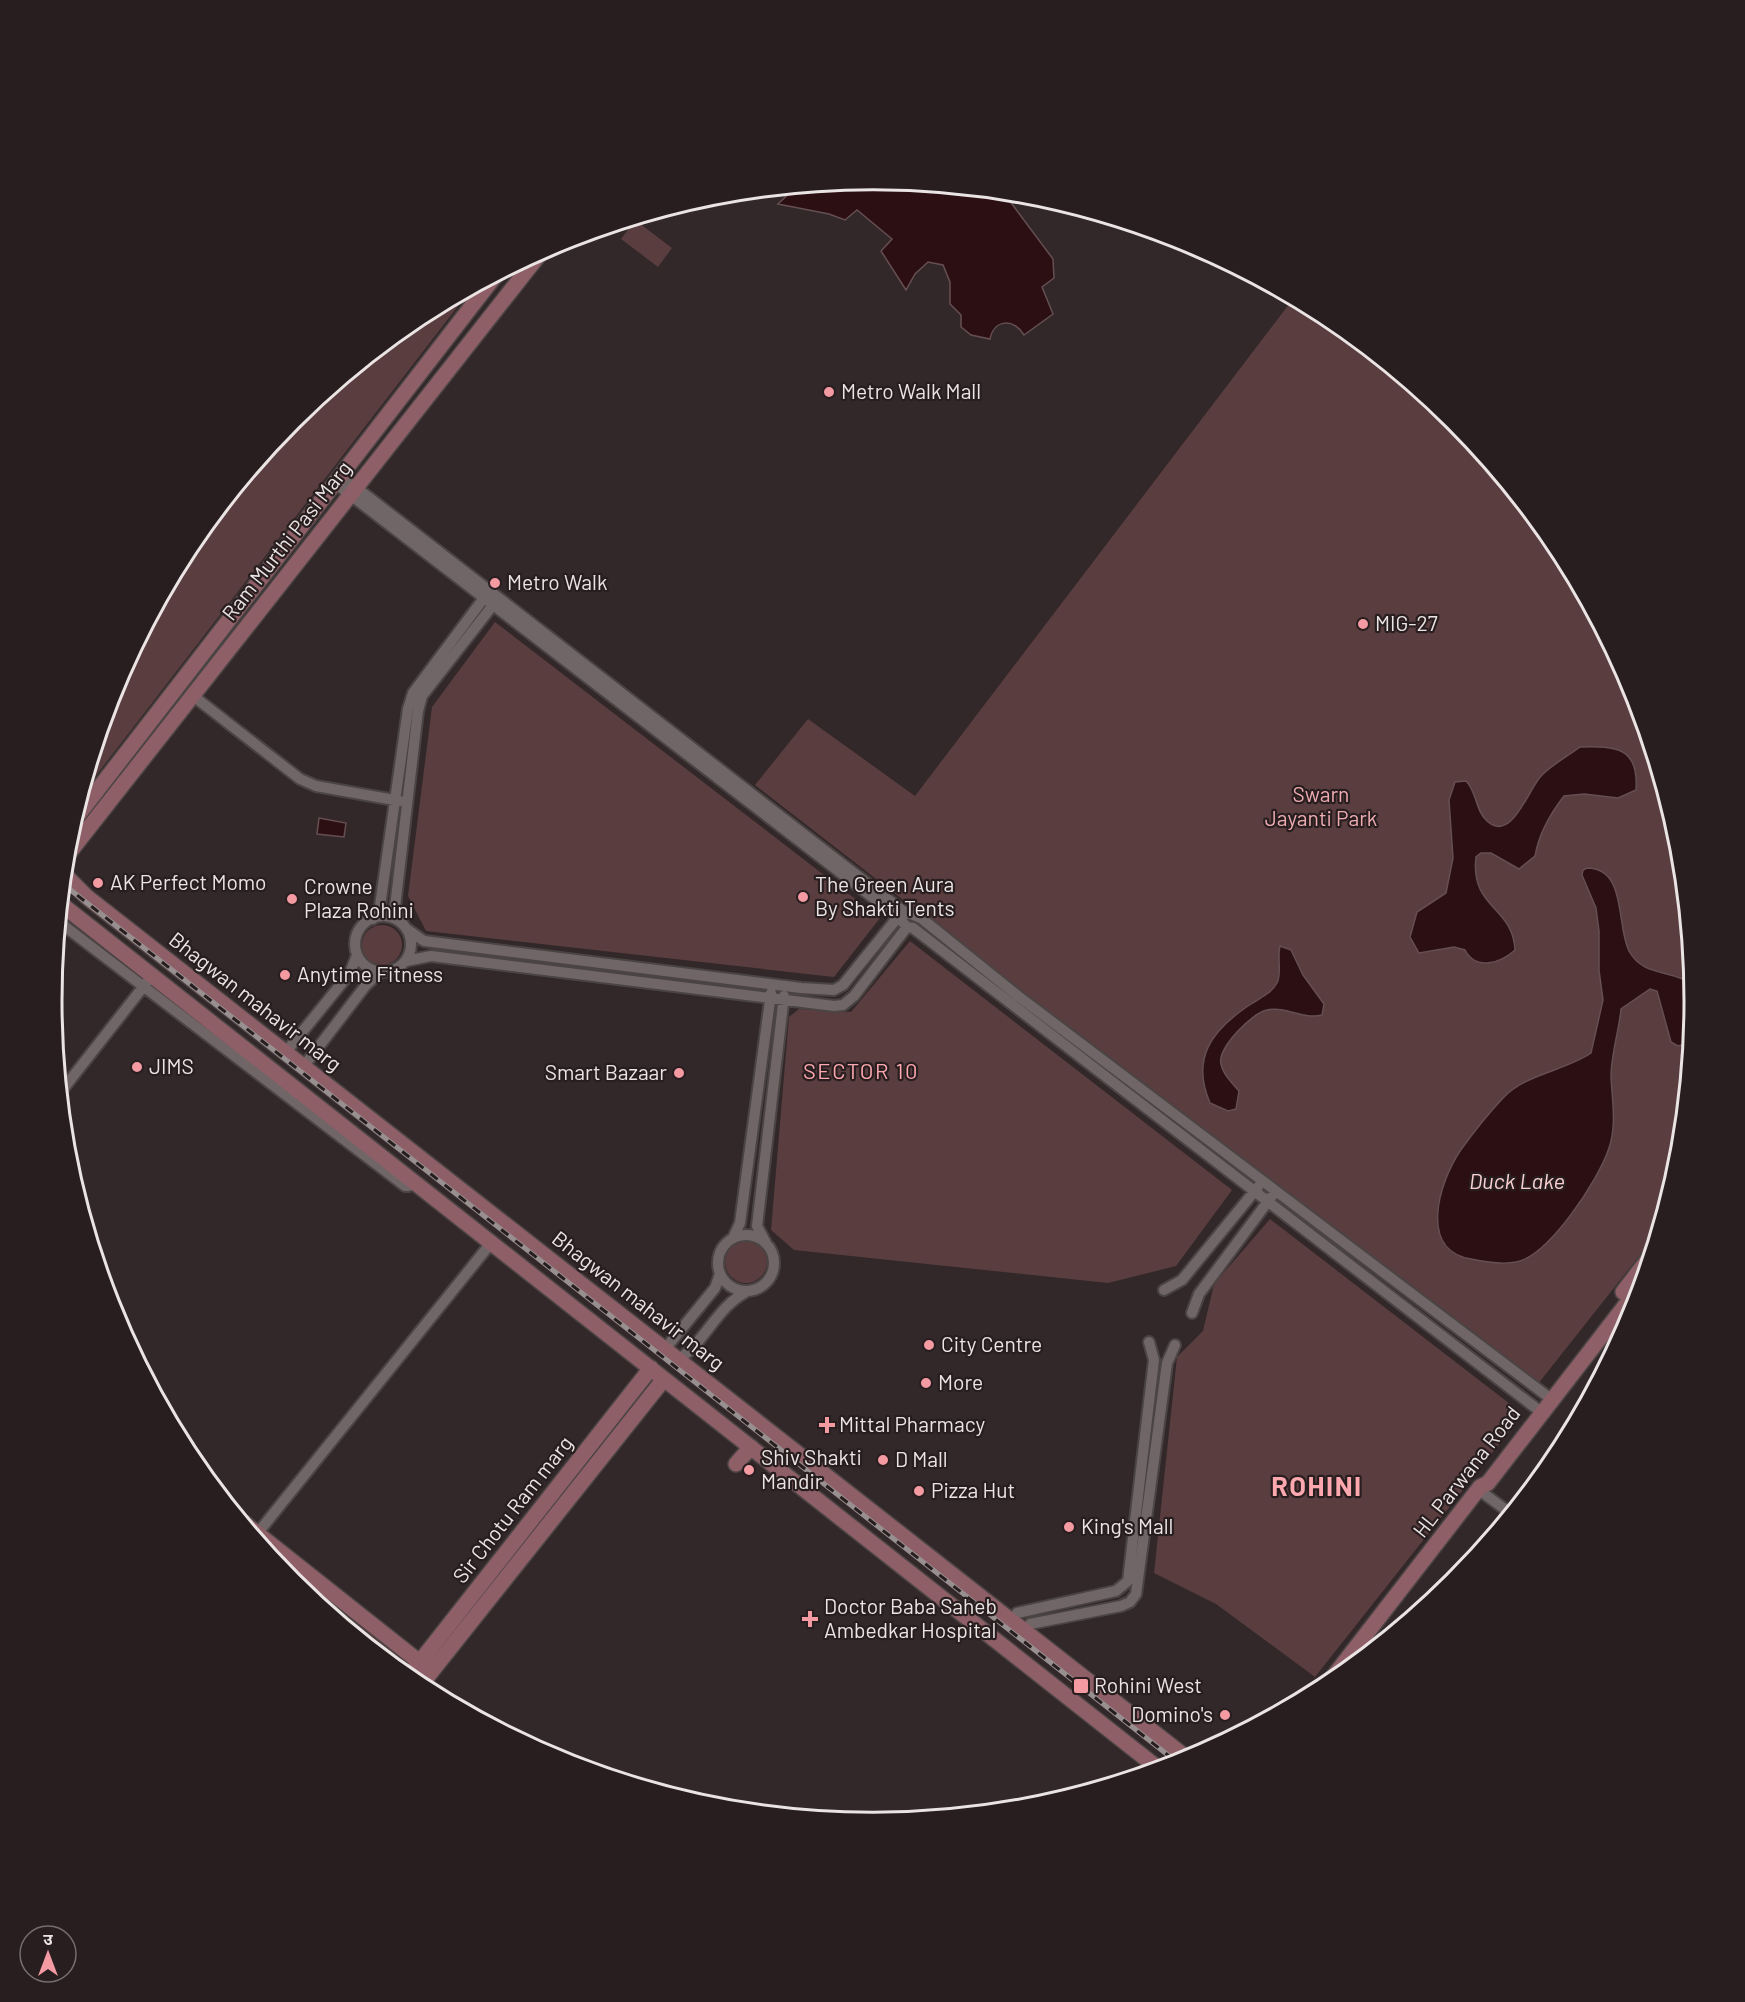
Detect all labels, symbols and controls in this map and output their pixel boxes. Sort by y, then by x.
place label: Metro Walk Mall [841,378,981,403]
marker: Metro Walk Mall [822,385,836,399]
street label: Ram Murthi Pasi Marg [216,456,356,625]
place label: Metro Walk [507,569,607,594]
marker: Metro Walk [488,576,502,590]
place label: MIG-27 [1375,610,1438,635]
marker: MIG-27 [1356,617,1370,631]
park label: Swarn Jayanti Park [1265,781,1377,830]
place label: AK Perfect Momo [110,869,267,894]
place label: The Green Aura By Shakti Tents [815,871,955,920]
place label: Crowne Plaza Rohini [304,873,414,922]
marker: AK Perfect Momo [91,876,105,890]
marker: The Green Aura By Shakti Tents [796,890,810,904]
marker: Crowne Plaza Rohini [285,892,299,906]
street label: Bhagwan mahavir marg [165,926,347,1076]
place label: Anytime Fitness [297,961,443,986]
marker: Anytime Fitness [278,968,292,982]
place label: JIMS [149,1053,194,1078]
district label: SECTOR 10 [803,1057,919,1083]
place label: Smart Bazaar [545,1059,667,1084]
marker: JIMS [130,1060,144,1074]
marker: Smart Bazaar [672,1066,686,1080]
water label: Duck Lake [1469,1167,1565,1193]
street label: Bhagwan mahavir marg [548,1225,730,1375]
place label: City Centre [941,1331,1042,1356]
marker: City Centre [922,1338,936,1352]
place label: More [938,1369,983,1394]
marker: More [919,1376,933,1390]
street label: HL Parwana Road [1407,1401,1525,1542]
place label: Mittal Pharmacy [839,1411,985,1436]
marker: Mittal Pharmacy [820,1418,834,1432]
street label: Sir Chotu Ram marg [447,1431,577,1588]
place label: Shiv Shakti Mandir [761,1444,862,1493]
place label: D Mall [895,1446,948,1471]
marker: D Mall [876,1453,890,1467]
marker: Shiv Shakti Mandir [742,1463,756,1477]
district label: ROHINI [1271,1469,1363,1501]
place label: Pizza Hut [931,1477,1015,1502]
marker: Pizza Hut [912,1484,926,1498]
place label: King's Mall [1081,1513,1173,1538]
marker: King's Mall [1062,1520,1076,1534]
place label: Doctor Baba Saheb Ambedkar Hospital [824,1593,997,1642]
marker: Doctor Baba Saheb Ambedkar Hospital [801,1610,819,1628]
place label: Rohini West [1094,1672,1202,1697]
marker: Rohini West [1072,1677,1090,1695]
place label: Domino's [1131,1701,1213,1726]
marker: Domino's [1218,1708,1232,1722]
north arrow [18,1924,78,1984]
text: उ [43,1929,53,1948]

